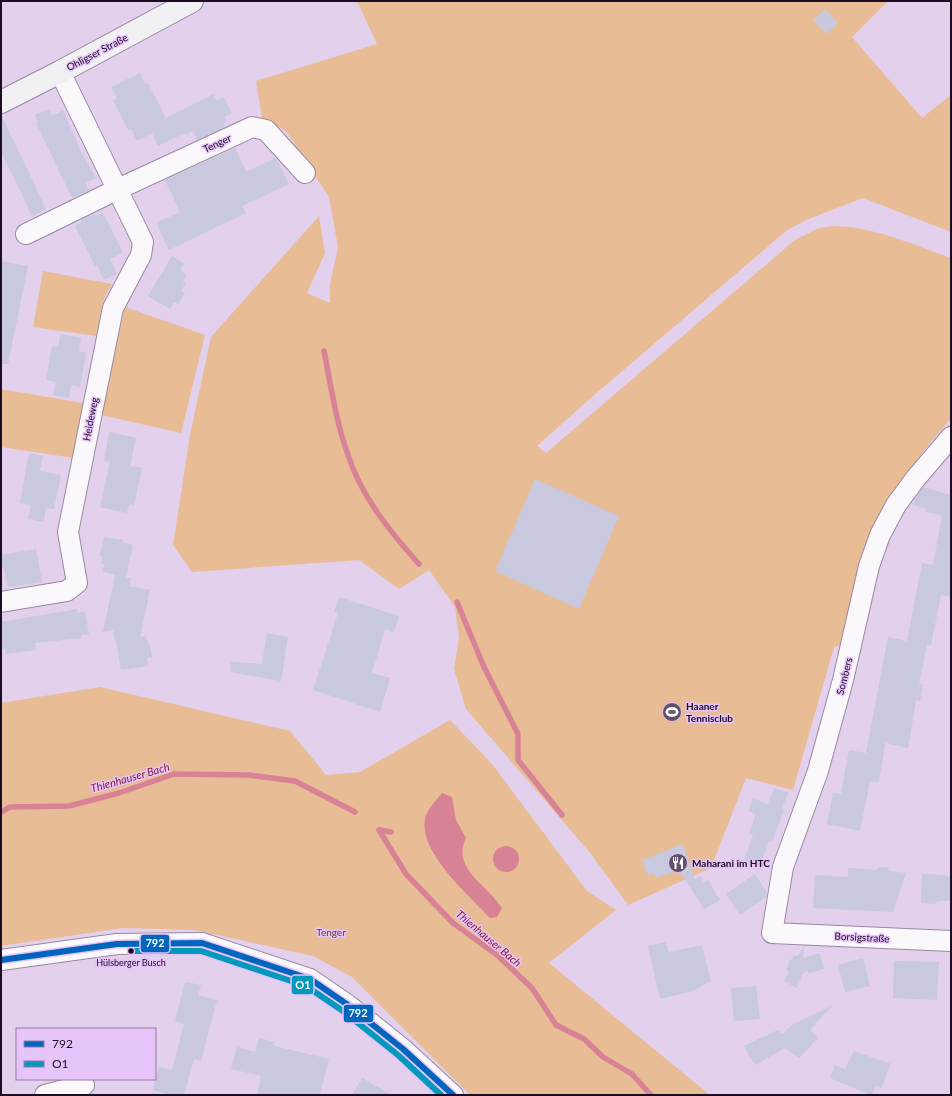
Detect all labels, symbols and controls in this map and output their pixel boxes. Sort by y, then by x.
street label: Ohligser Straße [64,31,130,73]
street label: Tenger [201,131,233,155]
street label: Heideweg [80,396,100,442]
street label: Sombers [834,656,854,696]
place label: Haaner Tennisclub [686,700,733,724]
sports icon: Haaner Tennisclub [661,701,683,723]
water label: Thienhauser Bach [89,759,171,794]
restaurant icon: Maharani im HTC [667,852,689,874]
place label: Maharani im HTC [692,857,770,869]
water label: Thienhauser Bach [454,907,524,969]
park label: Tenger [316,926,346,938]
street label: Borsigstraße [834,930,890,944]
line badge: 792 [140,934,170,953]
text: 792 [145,936,165,949]
marker: Hülsberger Busch [126,946,136,956]
place label: Hülsberger Busch [96,957,166,968]
line badge: O1 [291,975,314,995]
text: O1 [295,978,311,991]
line badge: 792 [343,1004,374,1023]
text: 792 [348,1006,368,1019]
legend [16,1028,156,1080]
text: 792 [52,1036,73,1051]
text: O1 [52,1056,69,1071]

